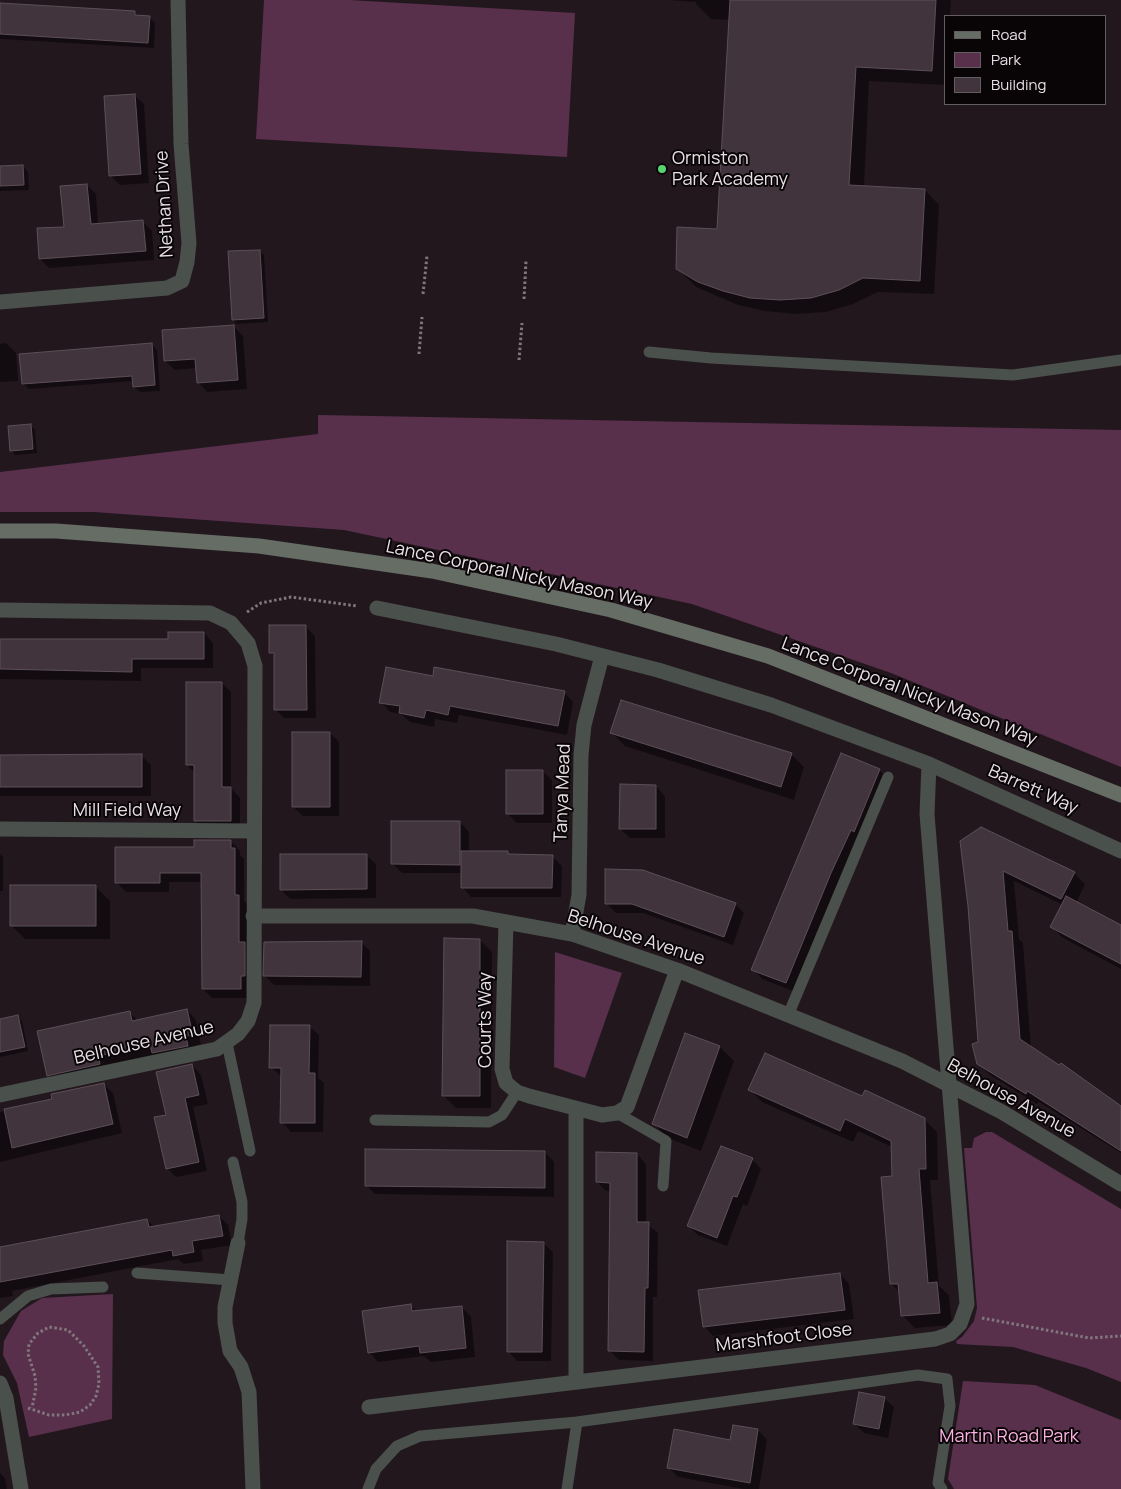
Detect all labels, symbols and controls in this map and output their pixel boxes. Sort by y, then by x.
legend [944,15,1106,105]
text: Road [991,24,1027,45]
text: Park [991,49,1021,70]
text: Building [991,74,1046,95]
place label: Ormiston Park Academy [672,148,788,190]
street label: Nethan Drive [151,150,179,258]
marker: Ormiston Park Academy [656,163,668,175]
street label: Lance Corporal Nicky Mason Way [384,536,654,614]
street label: Lance Corporal Nicky Mason Way [778,633,1040,751]
street label: Tanya Mead [550,743,576,843]
street label: Barrett Way [985,761,1081,819]
street label: Mill Field Way [73,800,181,822]
street label: Belhouse Avenue [565,906,707,970]
street label: Courts Way [475,972,497,1068]
street label: Belhouse Avenue [72,1016,216,1070]
street label: Belhouse Avenue [943,1055,1079,1143]
street label: Marshfoot Close [715,1319,853,1357]
park label: Martin Road Park [939,1426,1079,1448]

